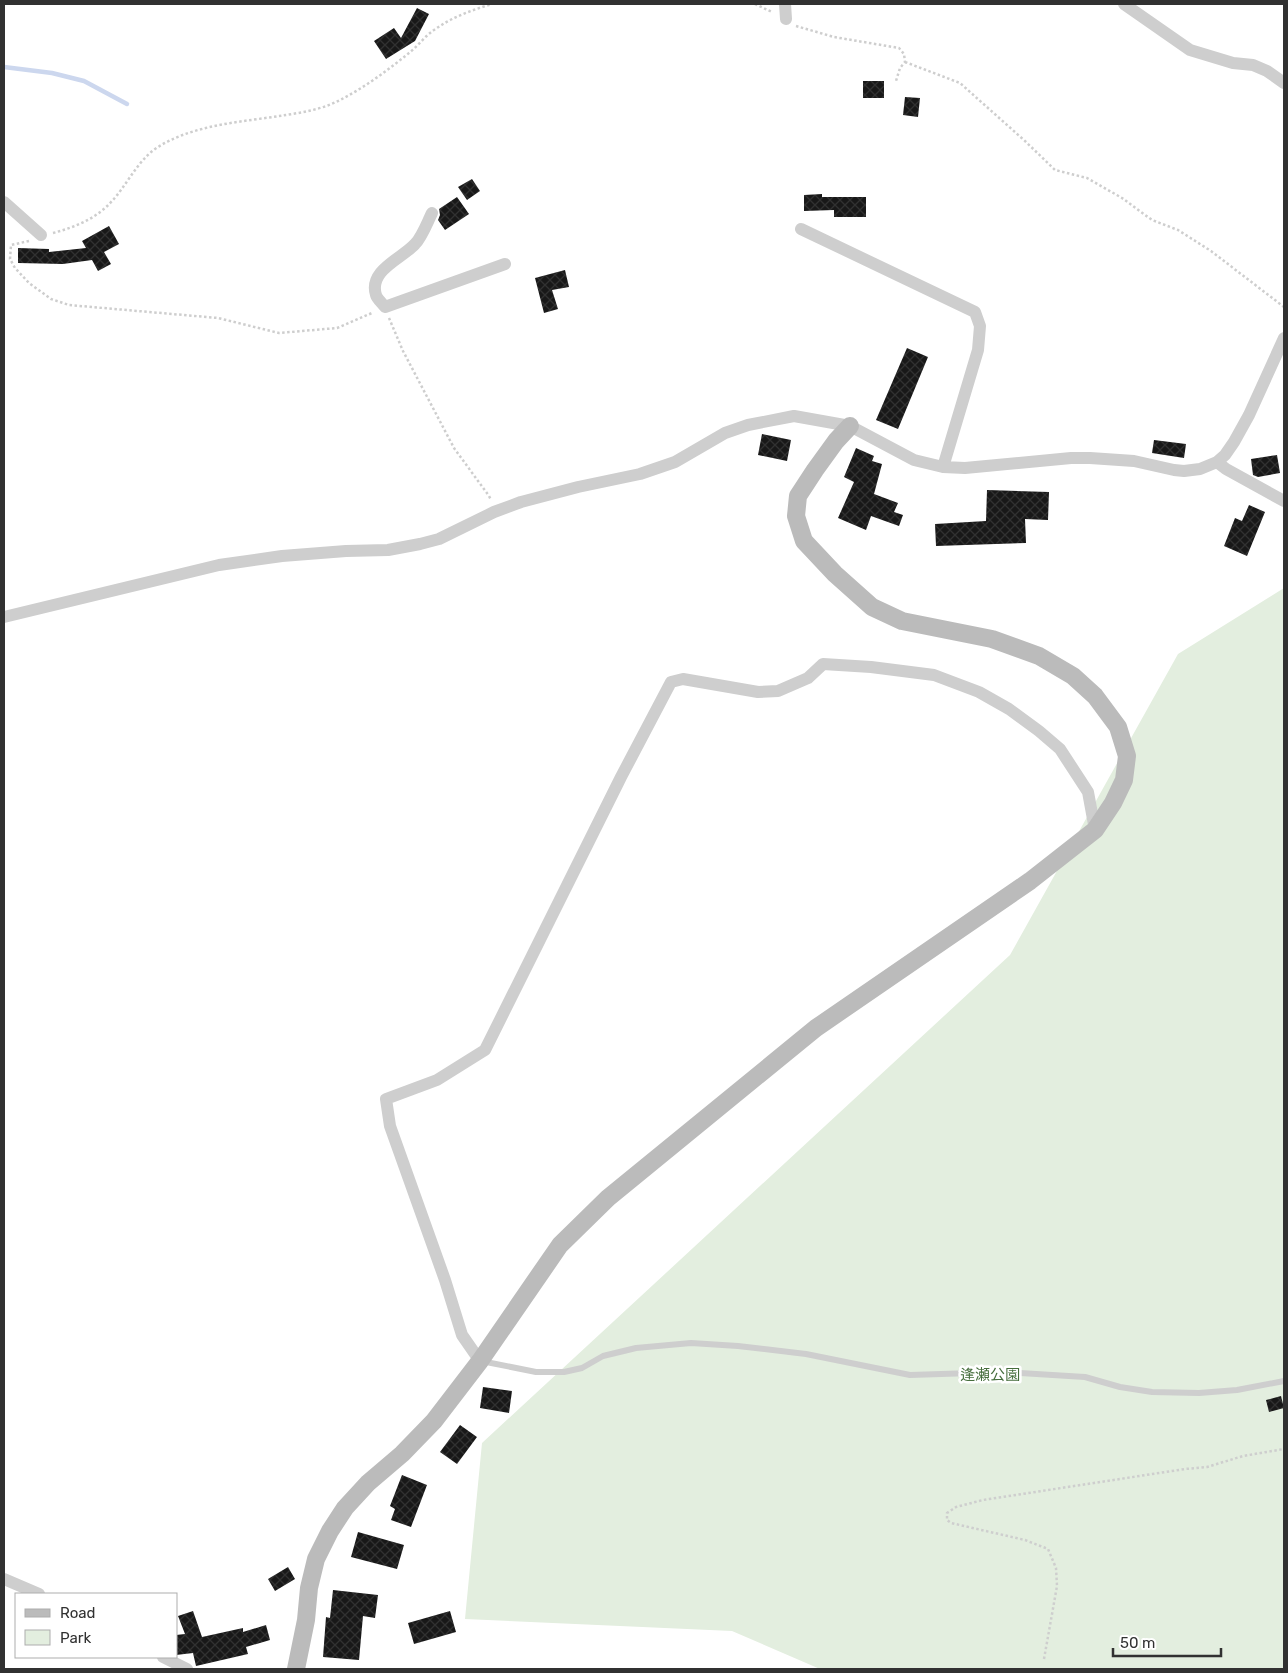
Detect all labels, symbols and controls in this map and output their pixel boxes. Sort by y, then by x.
park label: 逢瀬公園 [960,1366,1020,1384]
legend [15,1593,178,1658]
text: Road [60,1604,96,1622]
scale bar [1113,1626,1220,1658]
text: Park [60,1629,91,1647]
text: 50 m [1120,1634,1155,1652]

